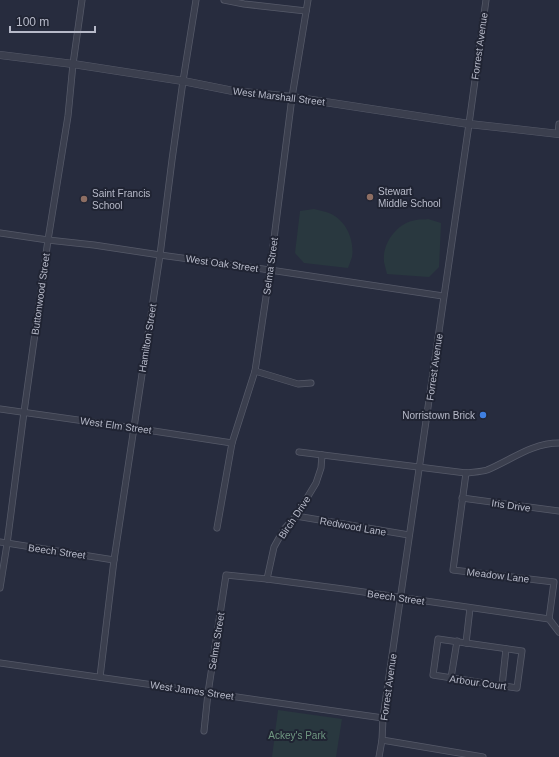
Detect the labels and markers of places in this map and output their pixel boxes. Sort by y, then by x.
place label: Stewart Middle School [378,186,441,209]
place label: Saint Francis School [92,188,150,211]
marker: Stewart Middle School [365,192,375,202]
marker: Saint Francis School [79,194,89,204]
place label: Norristown Brick [402,410,476,421]
marker: Norristown Brick [478,410,488,420]

